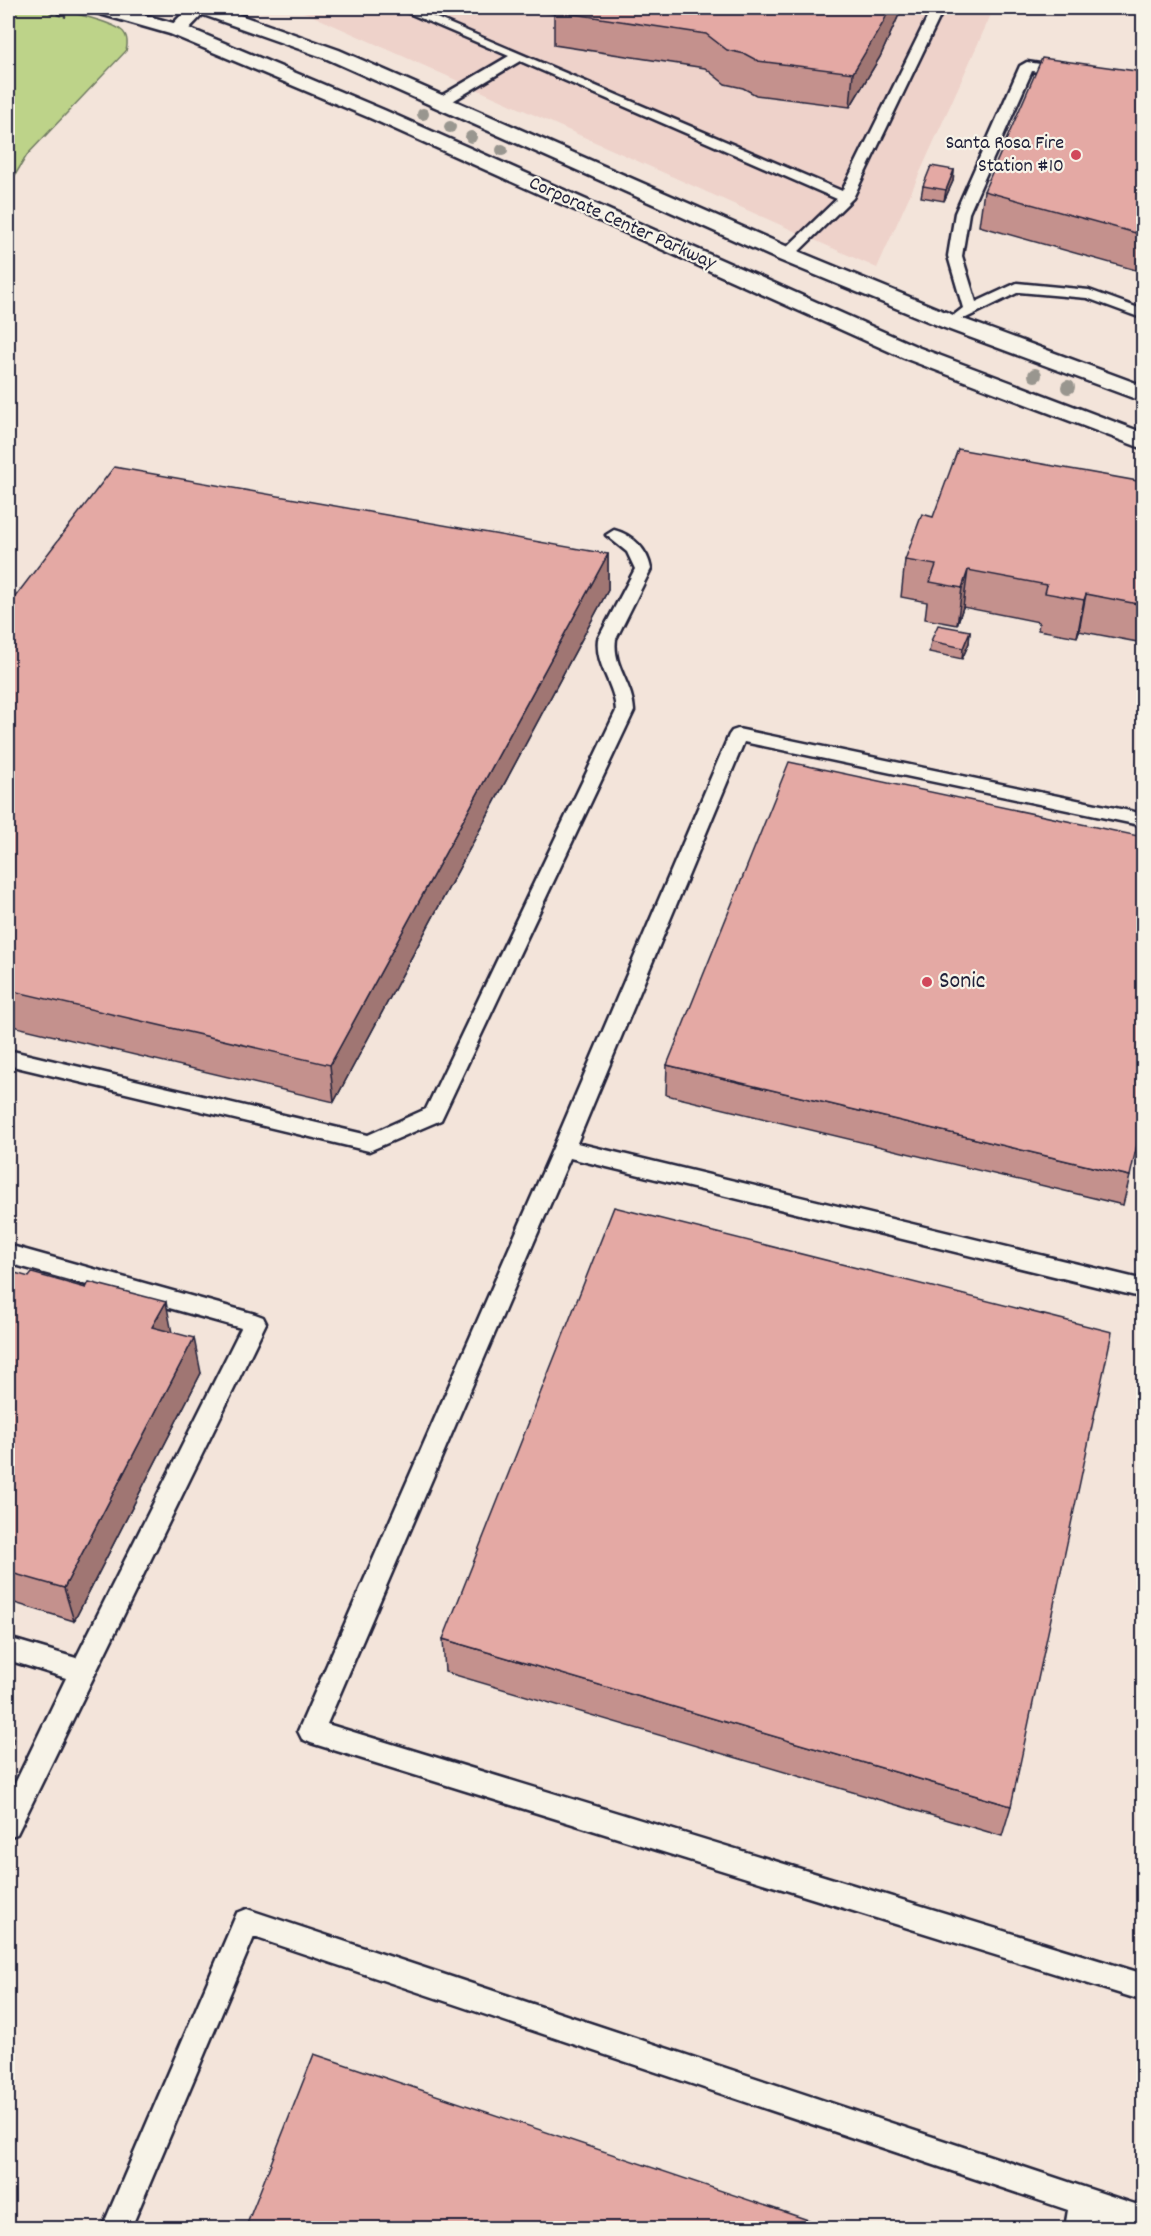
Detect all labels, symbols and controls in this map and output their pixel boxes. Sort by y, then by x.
place label: Santa Rosa Fire Station #10 [945,130,1064,181]
marker: Santa Rosa Fire Station #10 [1069,148,1083,162]
street label: Corporate Center Parkway [524,170,721,278]
place label: Sonic [939,965,985,999]
marker: Sonic [920,975,934,989]

